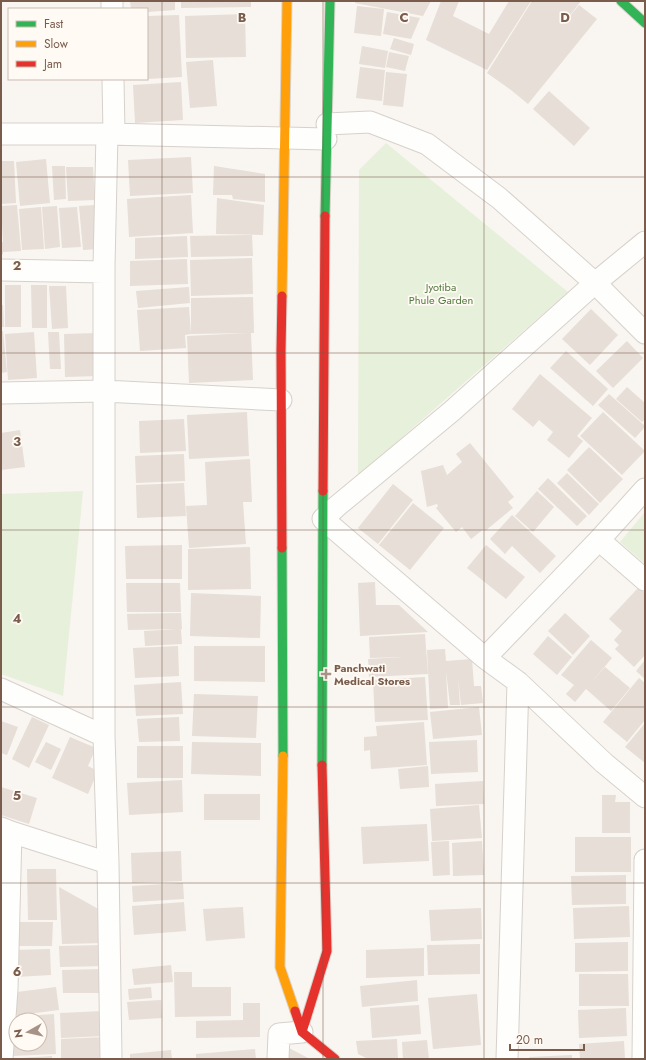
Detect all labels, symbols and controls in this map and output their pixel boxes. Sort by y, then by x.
legend [8,8,148,80]
text: B [238,8,247,27]
text: C [399,8,409,27]
text: D [560,8,570,27]
text: Fast [44,15,63,33]
text: Slow [44,35,69,53]
text: Jam [42,55,62,73]
text: 2 [13,256,21,275]
park label: Jyotiba Phule Garden [409,279,473,308]
text: 3 [13,432,21,451]
text: 4 [12,609,22,628]
place label: Panchwati Medical Stores [334,660,410,689]
marker: Panchwati Medical Stores [321,669,331,679]
text: 5 [13,786,21,805]
text: 6 [13,962,22,981]
north arrow [8,1012,48,1052]
scale bar [510,1026,584,1052]
text: N [10,1028,27,1039]
text: 20 m [516,1031,543,1049]

